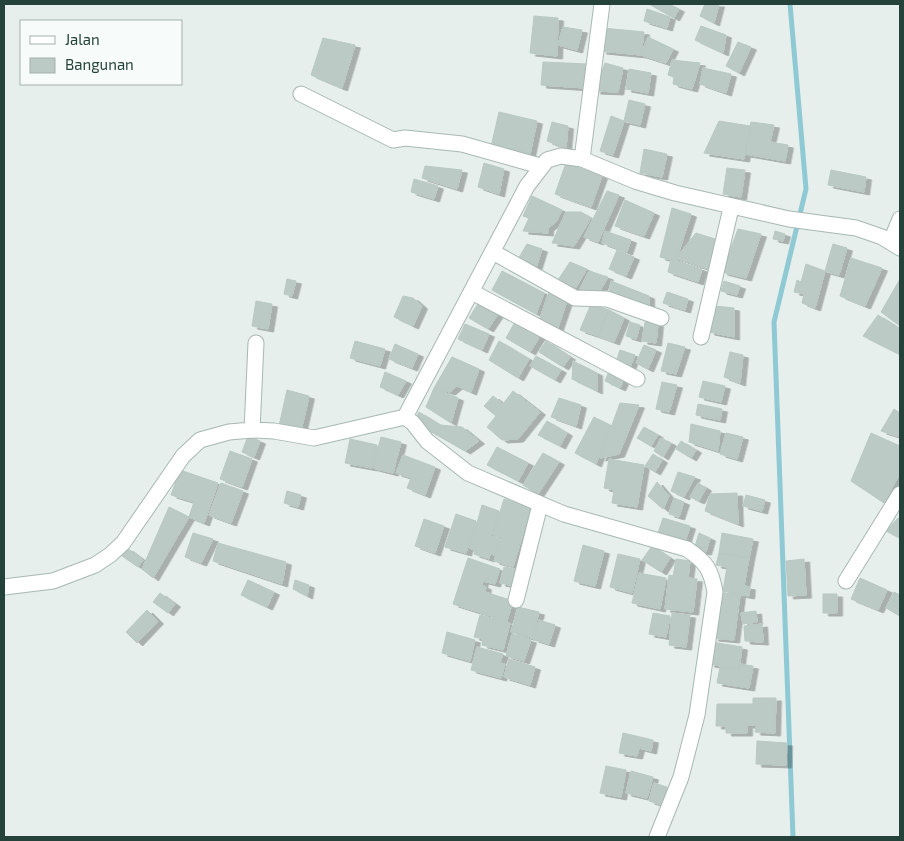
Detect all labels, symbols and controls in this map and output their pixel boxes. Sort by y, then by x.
legend [20,20,182,85]
text: Jalan [65,30,100,48]
text: Bangunan [65,55,134,73]

